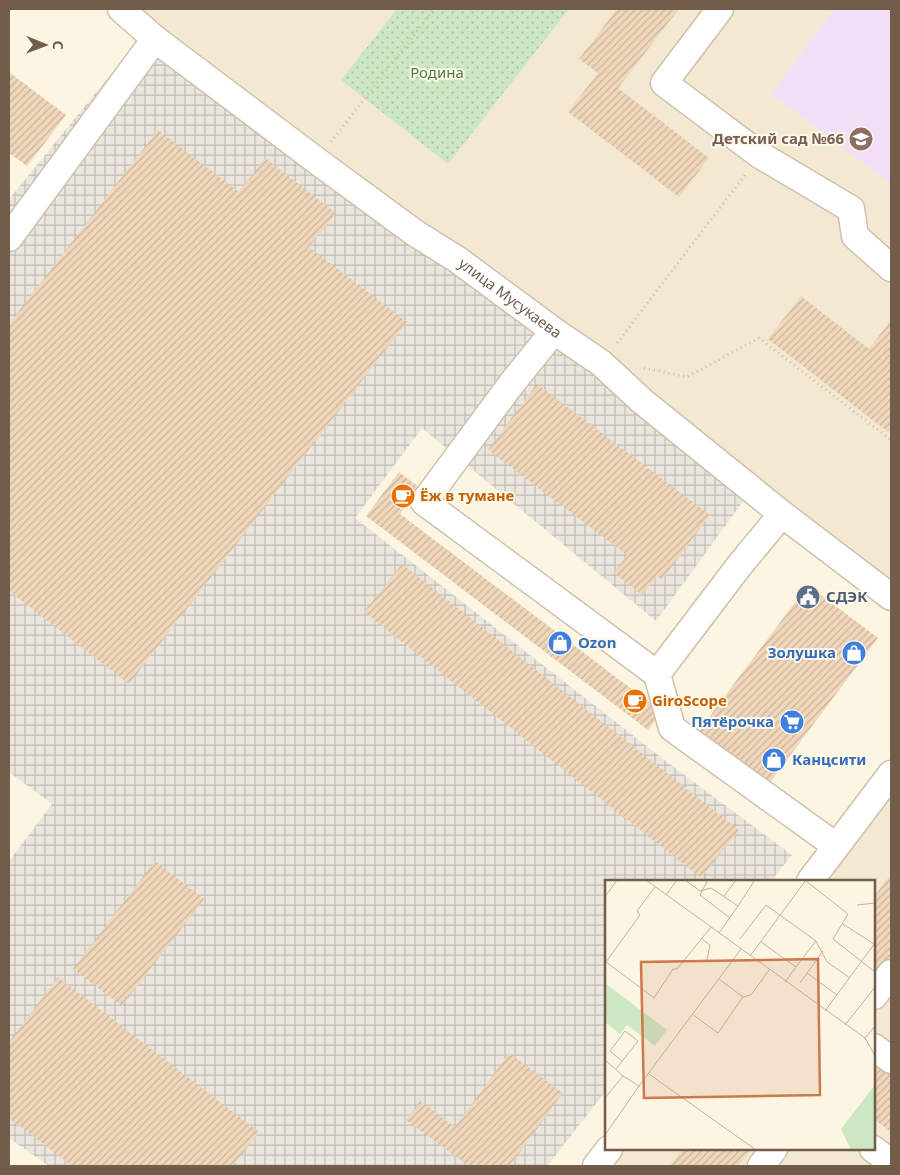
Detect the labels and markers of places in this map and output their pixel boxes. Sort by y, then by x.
school or university icon: Детский сад №66 [848,126,874,152]
place label: Детский сад №66 [712,128,844,148]
cafe icon: Ёж в тумане [390,483,416,509]
place label: Ёж в тумане [420,485,515,505]
public building icon: СДЭК [795,584,821,610]
place label: СДЭК [826,586,868,606]
shop icon: Ozon [547,630,573,656]
place label: Ozon [578,632,616,652]
shop icon: Золушка [841,640,867,666]
place label: Золушка [768,642,836,662]
cafe icon: GiroScope [622,688,648,714]
place label: GiroScope [652,690,727,710]
supermarket icon: Пятёрочка [779,709,805,735]
place label: Пятёрочка [691,711,774,731]
shop icon: Канцсити [761,747,787,773]
place label: Канцсити [792,749,866,769]

